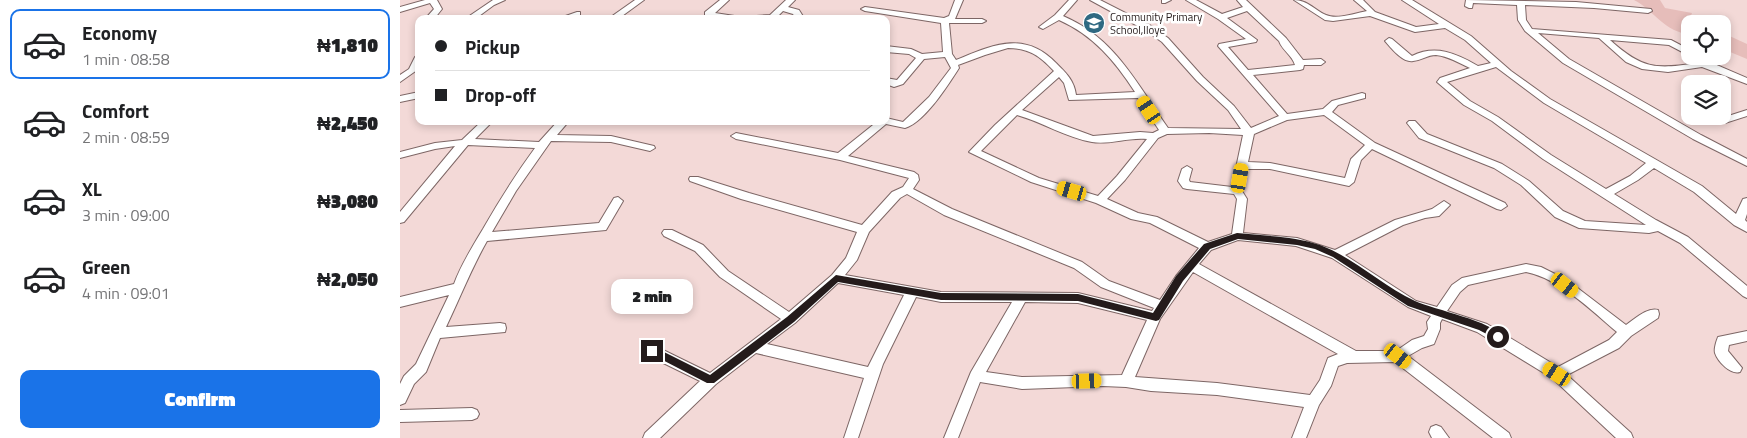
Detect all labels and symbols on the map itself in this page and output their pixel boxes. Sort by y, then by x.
place label: Community Primary School,Iloye [1110,9,1203,38]
school or university icon: Community Primary School,Iloye [1082,11,1106,35]
car [1134,93,1163,127]
car [1230,162,1249,194]
car [1055,180,1088,202]
car [1548,270,1581,300]
callout: 2 min [611,278,693,314]
route start [1487,326,1509,348]
route end [641,340,663,362]
car [1381,341,1414,371]
car [1540,360,1573,388]
car [1071,373,1102,389]

